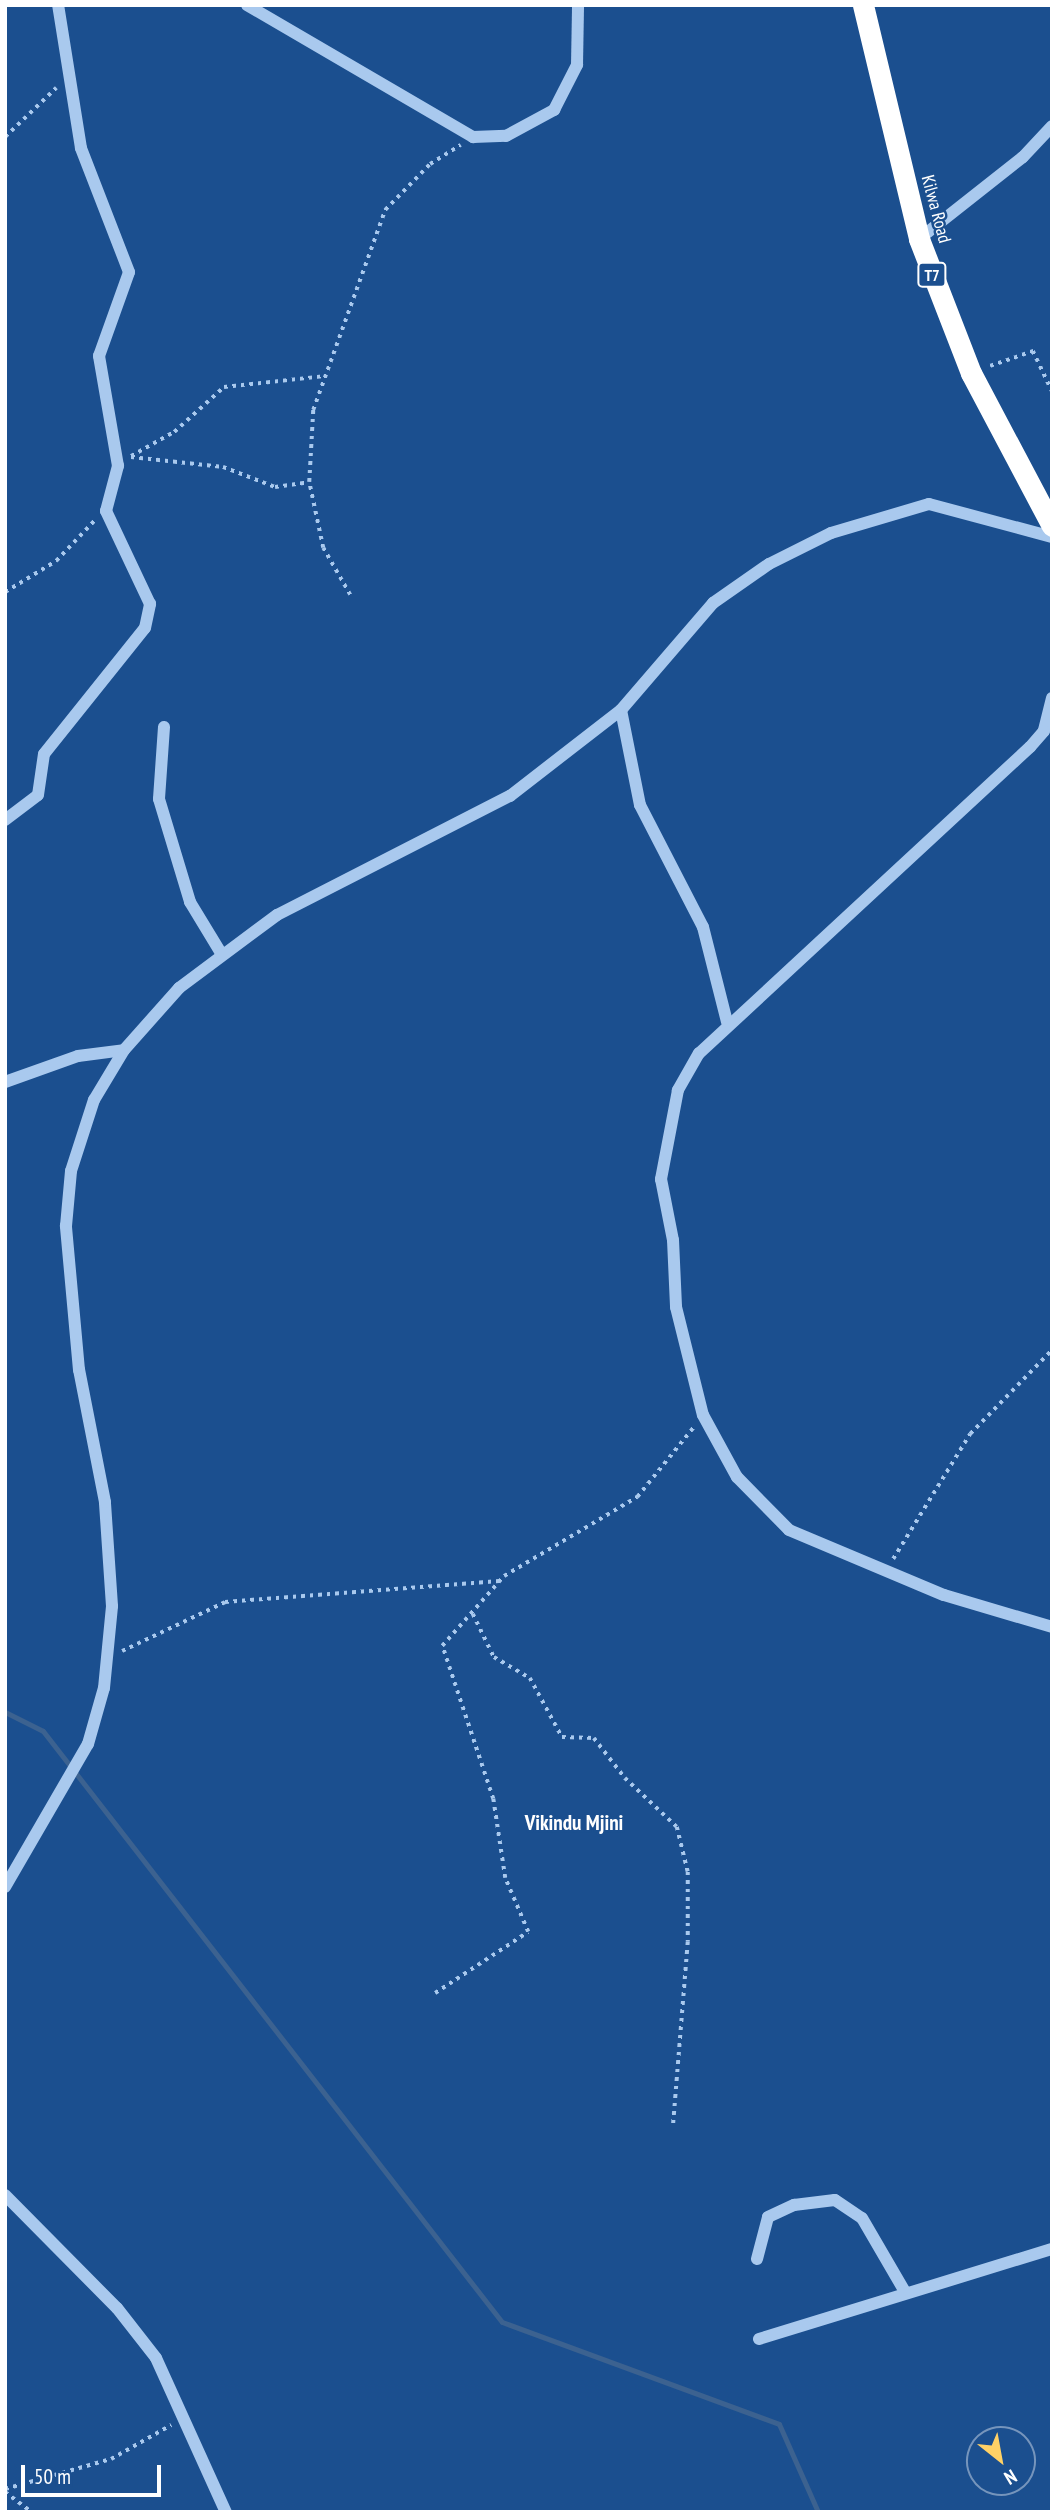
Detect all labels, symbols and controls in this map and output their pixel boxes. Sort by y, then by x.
street label: Kilwa Road [917,173,955,245]
road number: T7 [916,262,948,288]
district label: Vikindu Mjini [525,1810,623,1836]
north arrow [966,2426,1036,2496]
scale bar [24,2450,164,2494]
text: 50 m [34,2463,71,2490]
text: N [1000,2464,1021,2490]

